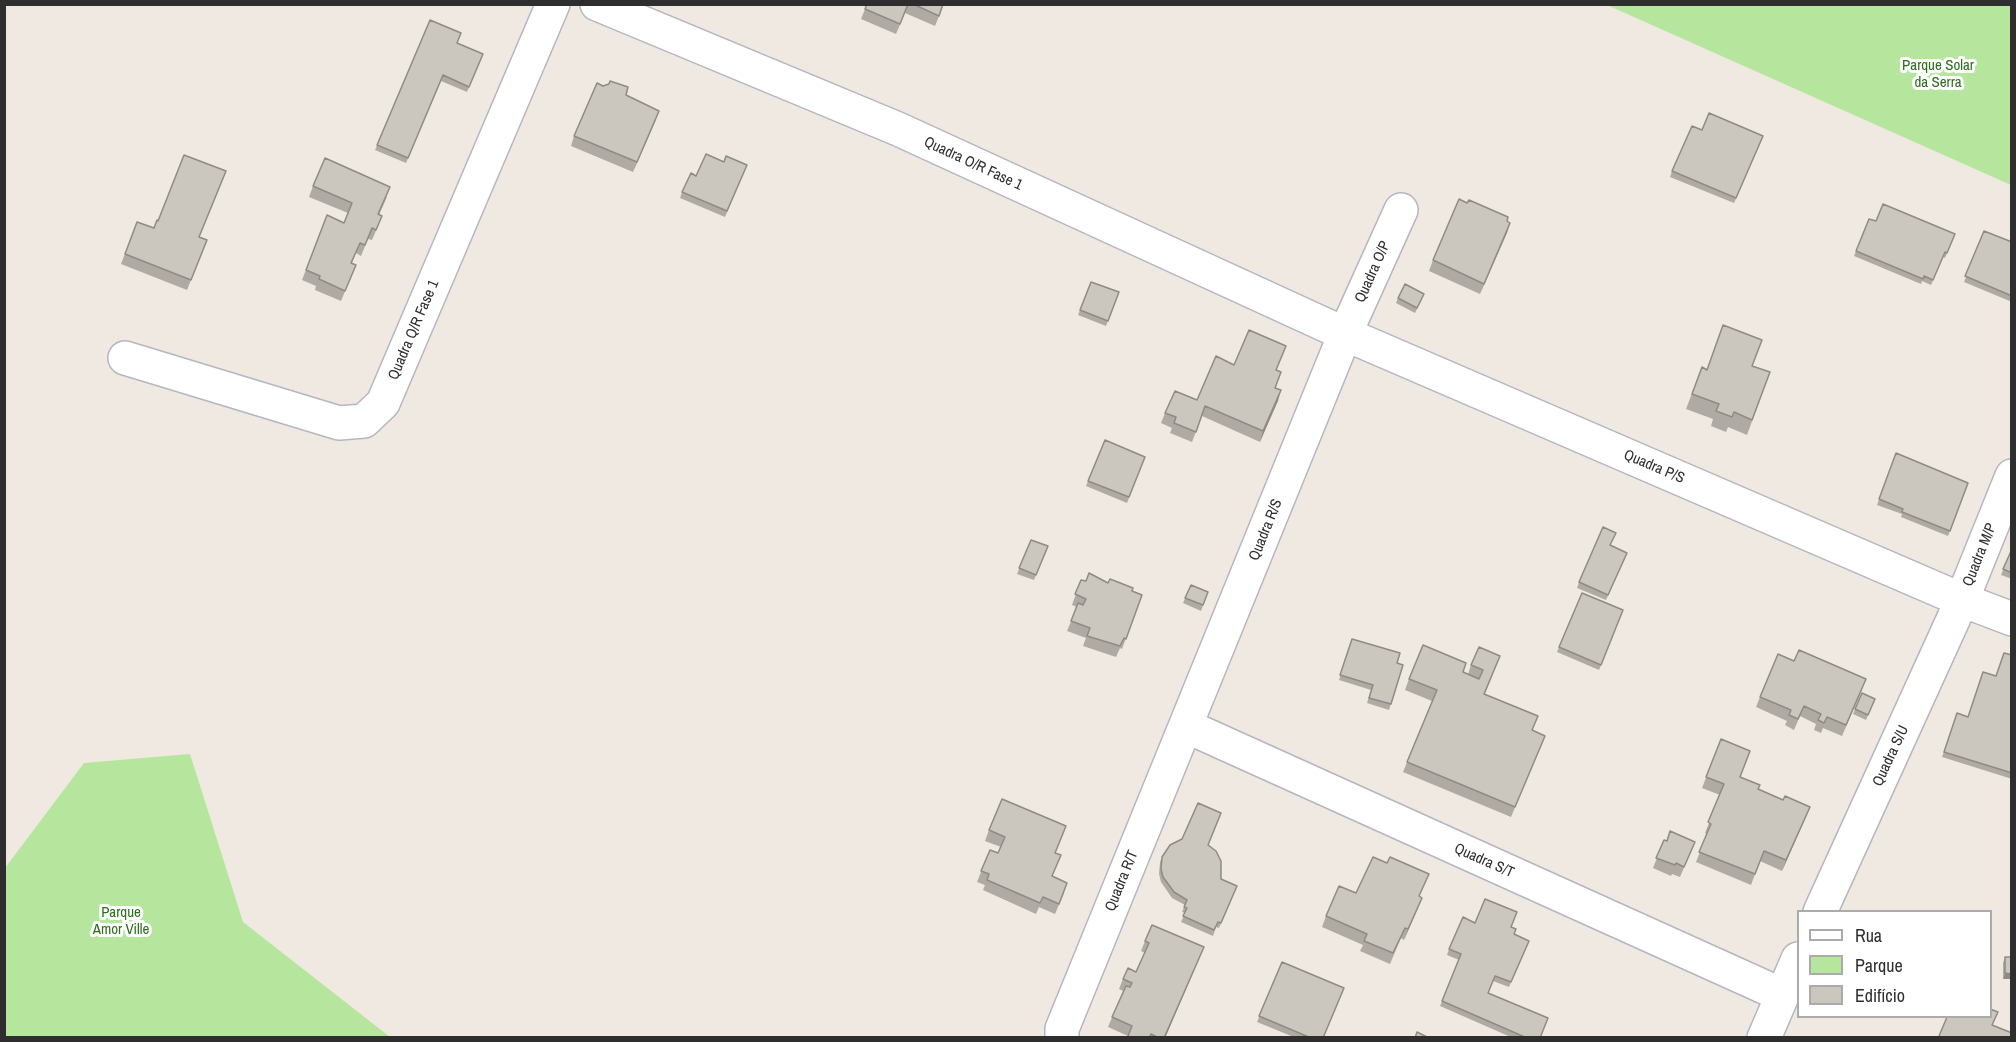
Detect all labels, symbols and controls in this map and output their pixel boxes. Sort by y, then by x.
park label: Parque Solar da Serra [1902,57,1974,92]
street label: Quadra O/R Fase 1 [921,133,1025,195]
street label: Quadra O/P [1351,238,1395,306]
street label: Quadra Q/R Fase 1 [385,277,443,383]
street label: Quadra P/S [1621,446,1687,488]
street label: Quadra R/S [1245,497,1287,563]
street label: Quadra M/P [1959,521,2001,589]
street label: Quadra S/U [1869,723,1913,789]
street label: Quadra S/T [1451,840,1517,882]
street label: Quadra R/T [1102,848,1142,914]
park label: Parque Amor Ville [93,904,149,939]
legend [1797,910,1992,1018]
text: Rua [1855,923,1882,948]
text: Parque [1855,953,1903,978]
text: Edifício [1855,983,1905,1008]

